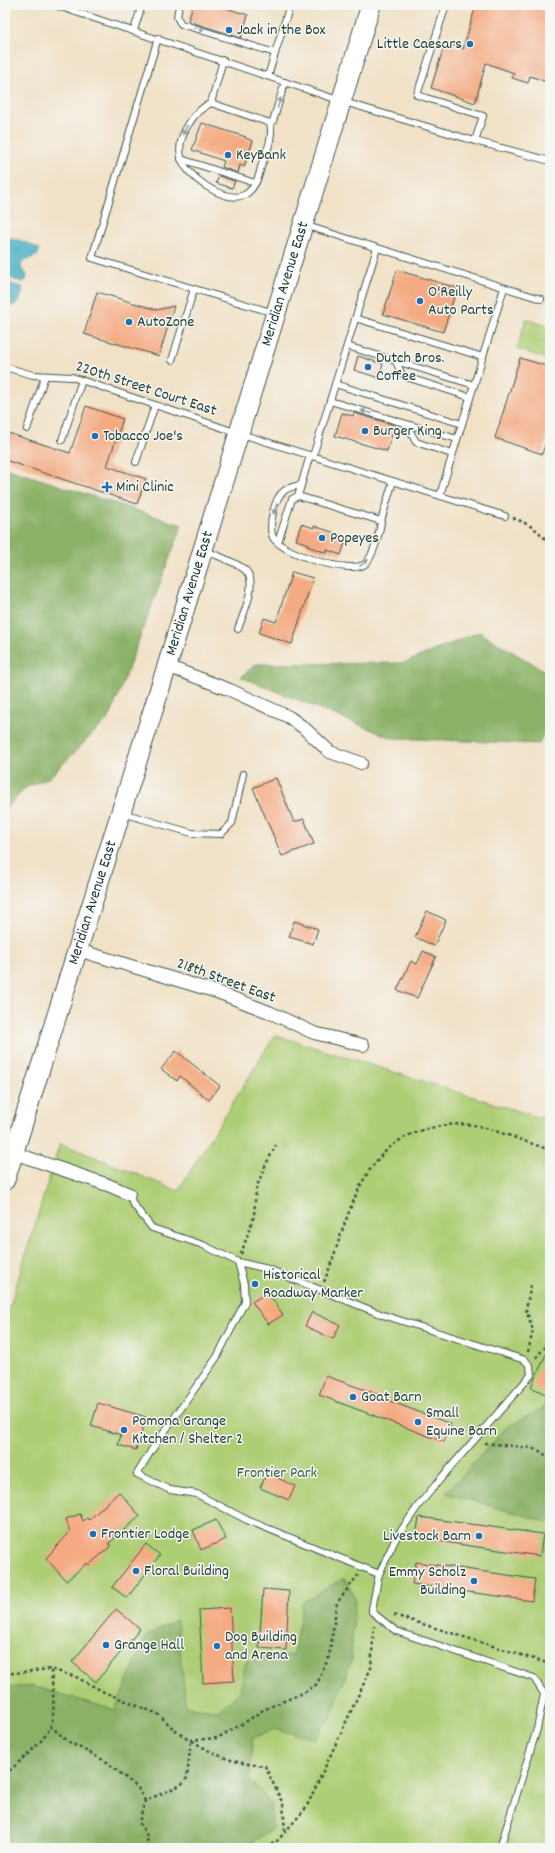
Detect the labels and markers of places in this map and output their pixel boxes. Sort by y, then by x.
place label: Jack in the Box [237,19,326,42]
marker: Jack in the Box [224,25,234,35]
place label: Little Caesars [377,33,462,56]
marker: Little Caesars [465,39,475,49]
place label: KeyBank [236,144,286,167]
marker: KeyBank [223,150,233,160]
place label: O'Reilly Auto Parts [428,281,494,322]
marker: O'Reilly Auto Parts [415,296,425,306]
place label: AutoZone [137,311,194,334]
marker: AutoZone [124,317,134,327]
place label: Dutch Bros. Coffee [376,347,445,388]
marker: Dutch Bros. Coffee [363,362,373,372]
place label: Burger King [373,420,442,443]
place label: Tobacco Joe's [103,425,183,448]
marker: Burger King [360,426,370,436]
marker: Tobacco Joe's [90,431,100,441]
place label: Mini Clinic [116,476,174,499]
marker: Mini Clinic [101,481,113,493]
place label: Popeyes [330,527,379,550]
marker: Popeyes [317,533,327,543]
place label: Historical Roadway Marker [263,1264,363,1305]
marker: Historical Roadway Marker [250,1279,260,1289]
place label: Goat Barn [361,1386,422,1409]
marker: Goat Barn [348,1392,358,1402]
place label: Small Equine Barn [426,1402,497,1443]
place label: Pomona Grange Kitchen / Shelter 2 [132,1410,243,1451]
marker: Small Equine Barn [413,1417,423,1427]
marker: Pomona Grange Kitchen / Shelter 2 [119,1425,129,1435]
place label: Frontier Lodge [101,1523,189,1546]
place label: Livestock Barn [383,1525,471,1548]
marker: Frontier Lodge [88,1529,98,1539]
marker: Livestock Barn [474,1531,484,1541]
place label: Floral Building [144,1560,229,1583]
place label: Emmy Scholz Building [389,1561,466,1602]
marker: Floral Building [131,1566,141,1576]
marker: Emmy Scholz Building [469,1576,479,1586]
place label: Dog Building and Arena [225,1626,297,1667]
place label: Grange Hall [114,1634,184,1657]
marker: Grange Hall [101,1640,111,1650]
marker: Dog Building and Arena [212,1641,222,1651]

